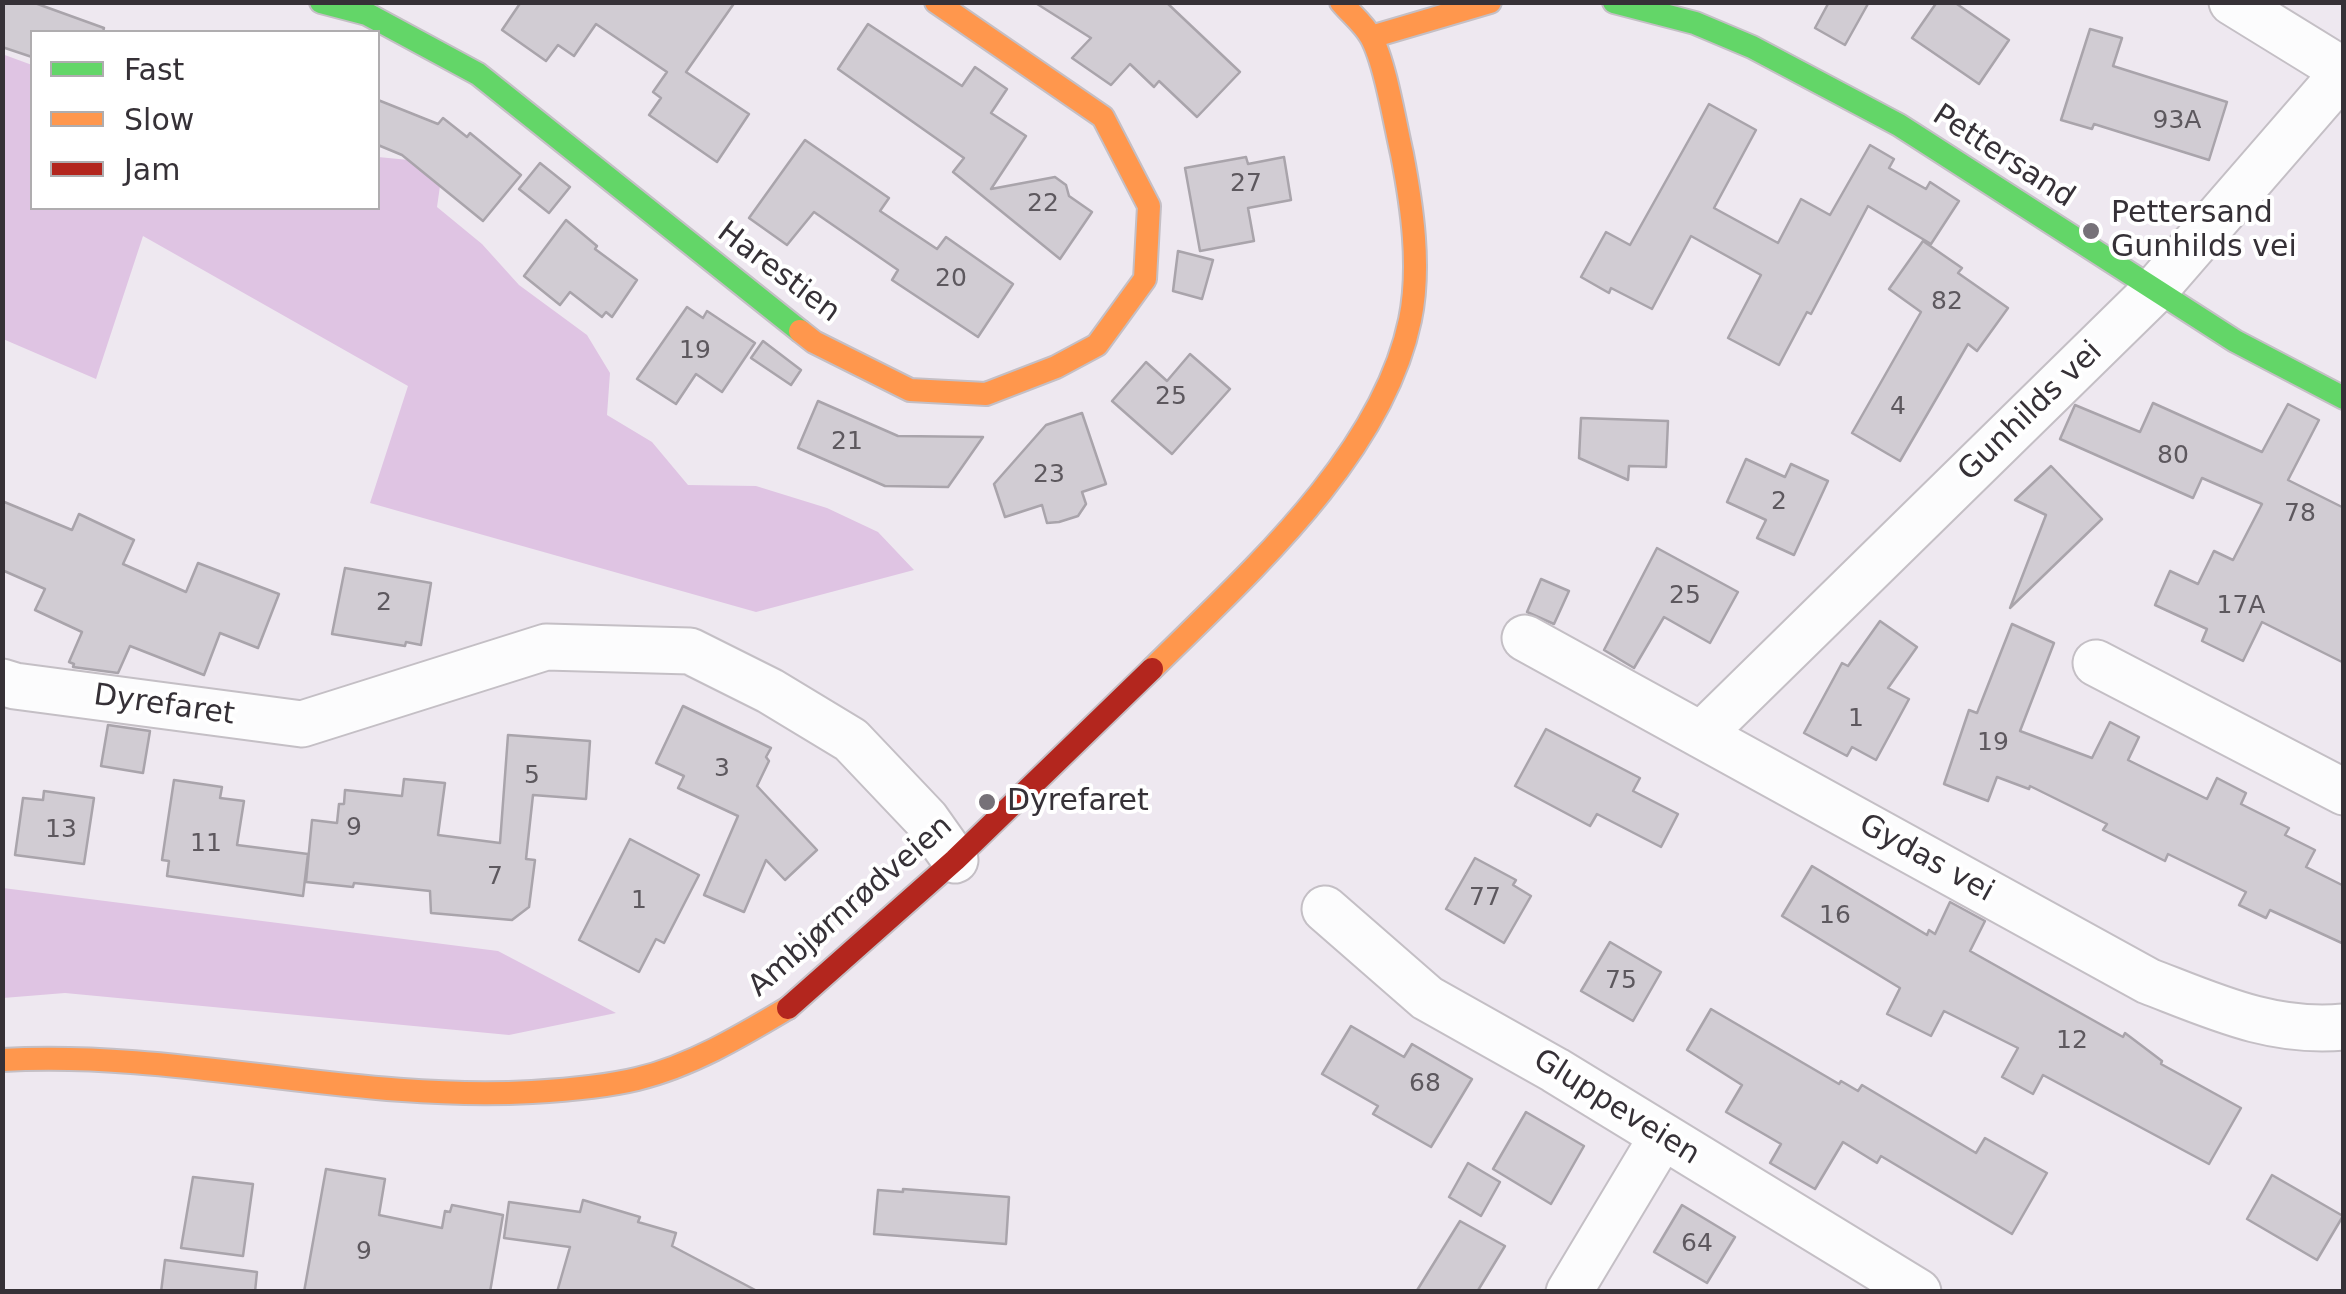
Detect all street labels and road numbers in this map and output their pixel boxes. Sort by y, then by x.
street label: Pettersand [1925,98,2081,216]
street label: Harestien [710,215,846,331]
street label: Gunhilds vei [1952,335,2110,489]
street label: Dyrefaret [91,678,237,734]
street label: Gydas vei [1852,807,2000,911]
street label: Ambjørnrødveien [742,809,960,1005]
street label: Gluppeveien [1526,1043,1706,1173]

